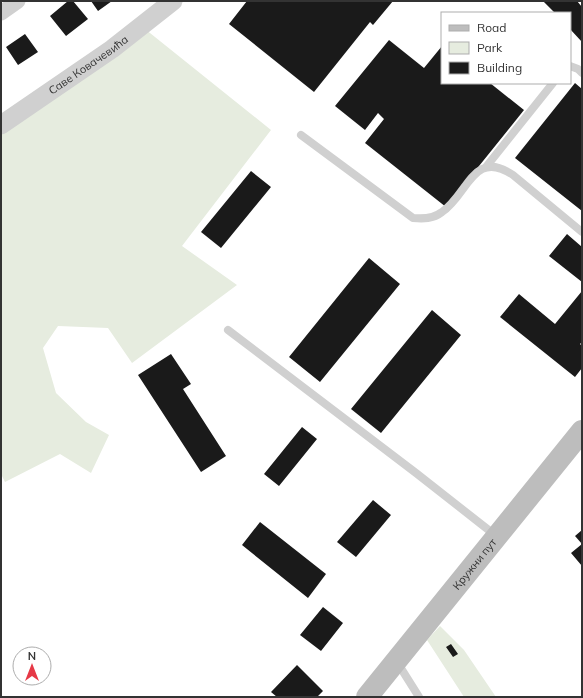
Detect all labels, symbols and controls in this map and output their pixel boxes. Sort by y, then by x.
legend [441,12,571,84]
text: Road [477,20,506,35]
street label: Саве Ковачевића [46,32,131,97]
text: Park [477,40,503,55]
text: Building [477,60,522,75]
street label: Кружни пут [449,535,500,593]
north arrow [12,646,52,686]
text: N [28,649,36,663]

